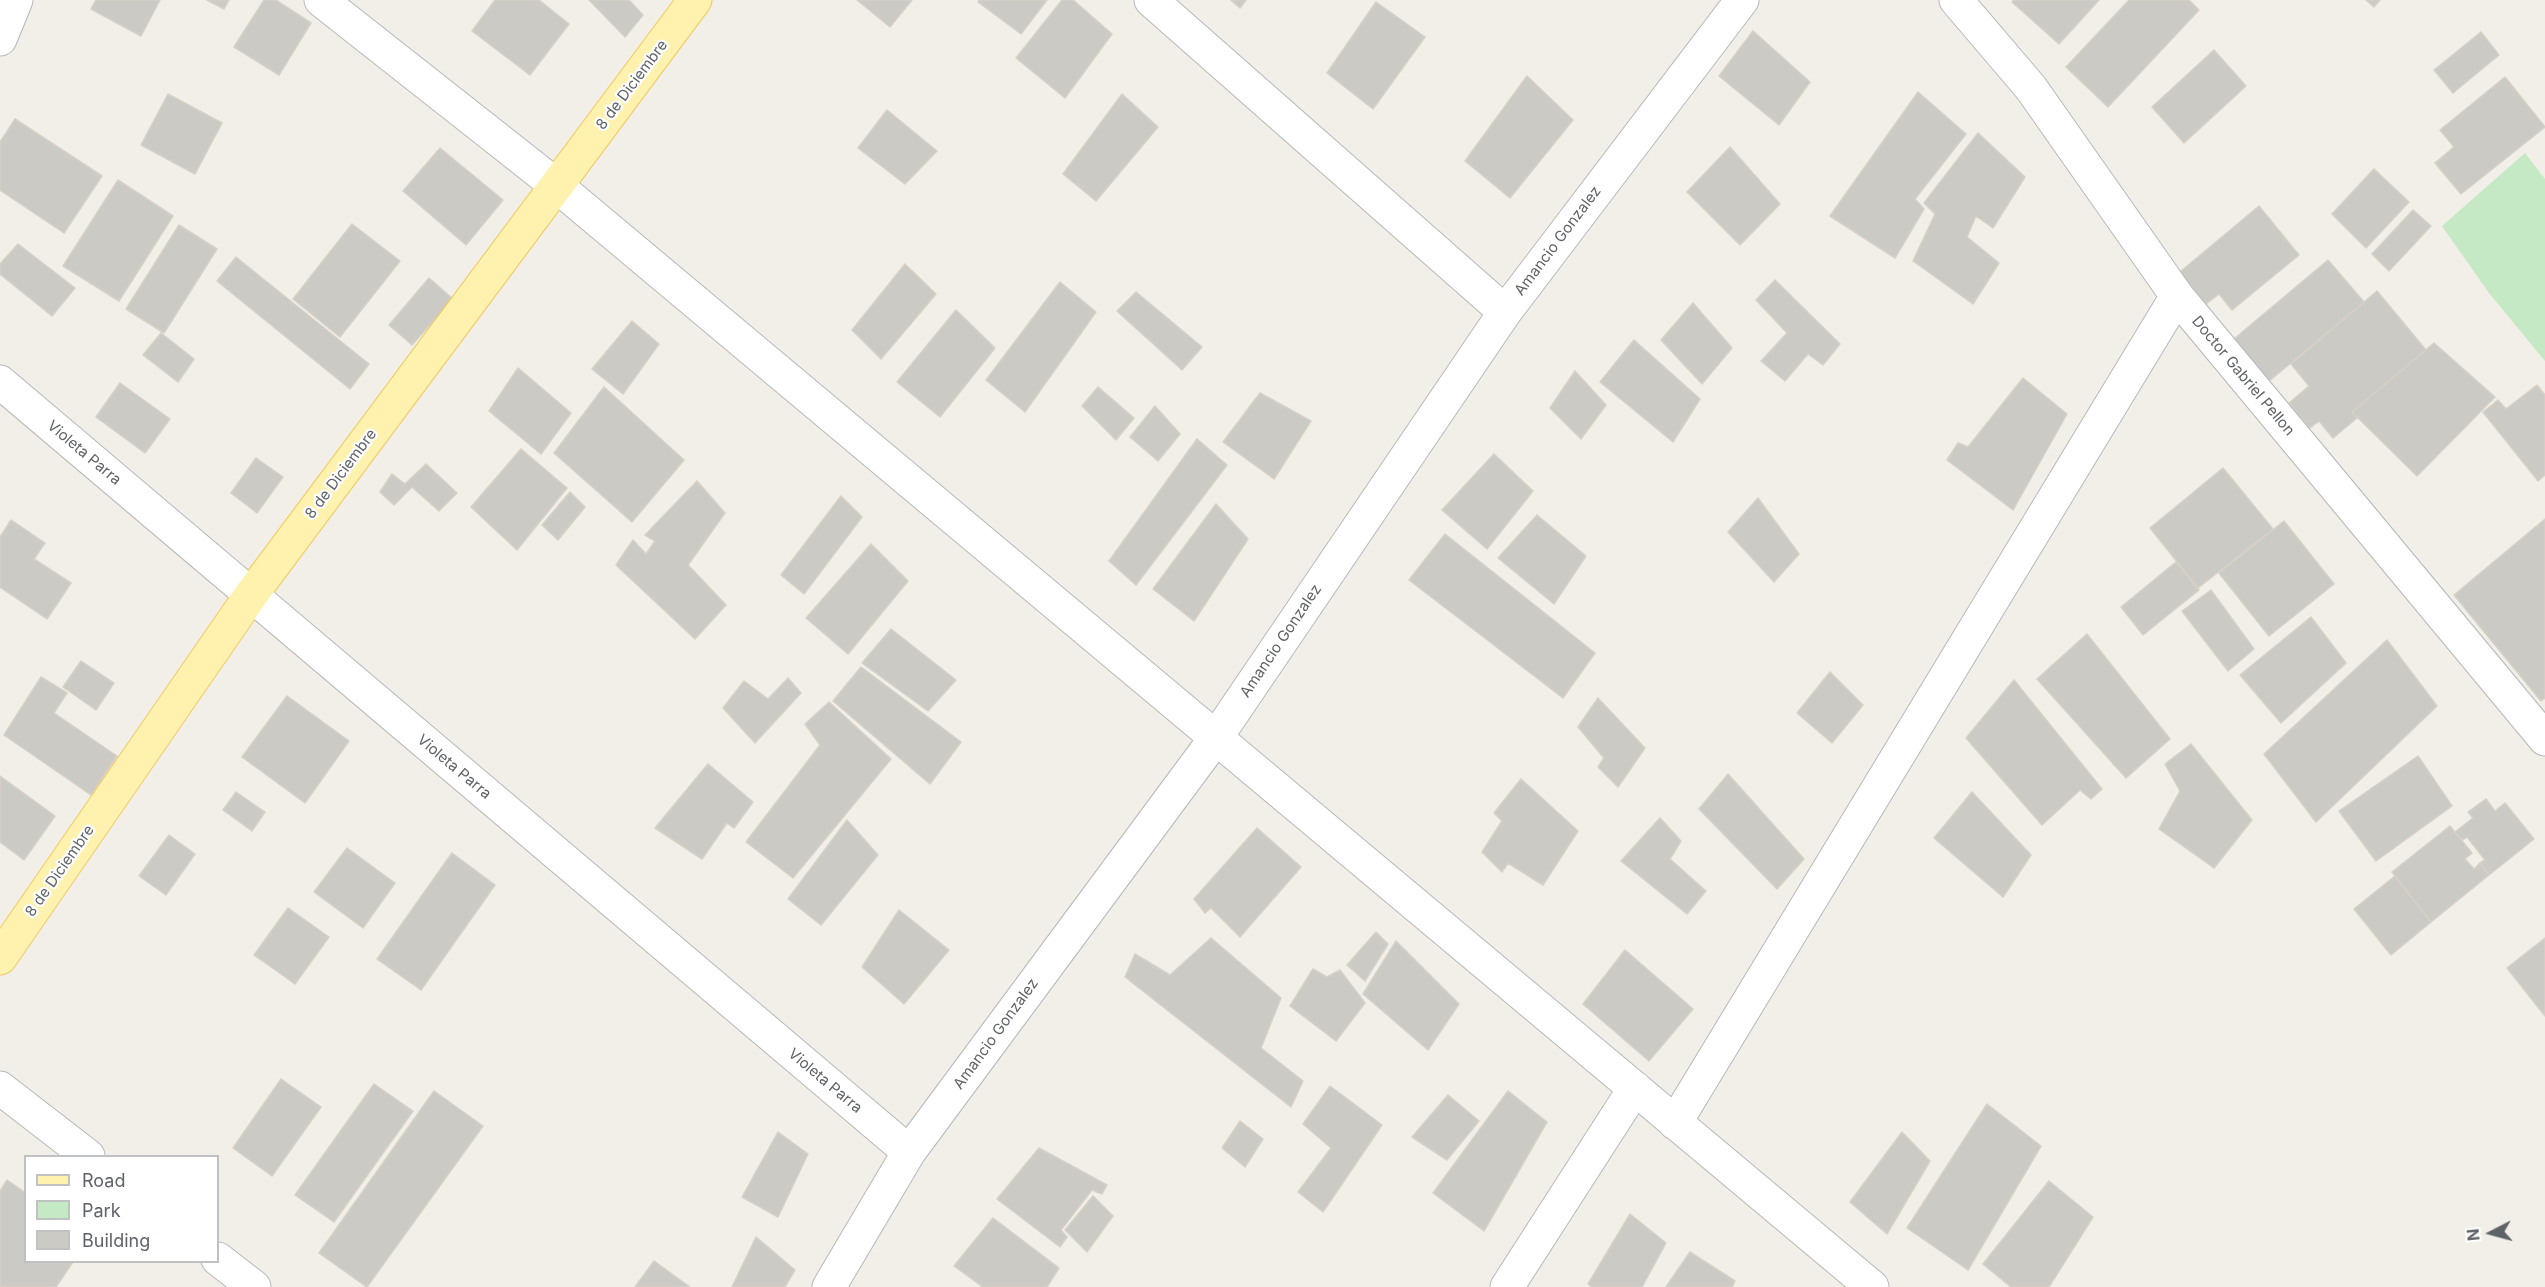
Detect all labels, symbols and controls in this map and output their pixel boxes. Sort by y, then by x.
street label: 8 de Diciembre [592,37,672,133]
street label: Amancio Gonzalez [1511,183,1605,299]
street label: Doctor Gabriel Pellon [2188,313,2298,439]
street label: Violeta Parra [43,417,125,489]
street label: 8 de Diciembre [301,426,381,522]
street label: Amancio Gonzalez [1237,581,1325,701]
street label: Violeta Parra [413,731,495,803]
street label: 8 de Diciembre [22,822,98,920]
street label: Amancio Gonzalez [950,975,1042,1093]
street label: Violeta Parra [784,1045,866,1117]
legend [24,1155,219,1263]
text: Road [82,1170,125,1191]
text: Park [82,1200,121,1221]
north arrow [2461,1203,2521,1263]
text: N [2463,1228,2484,1242]
text: Building [82,1230,150,1251]

